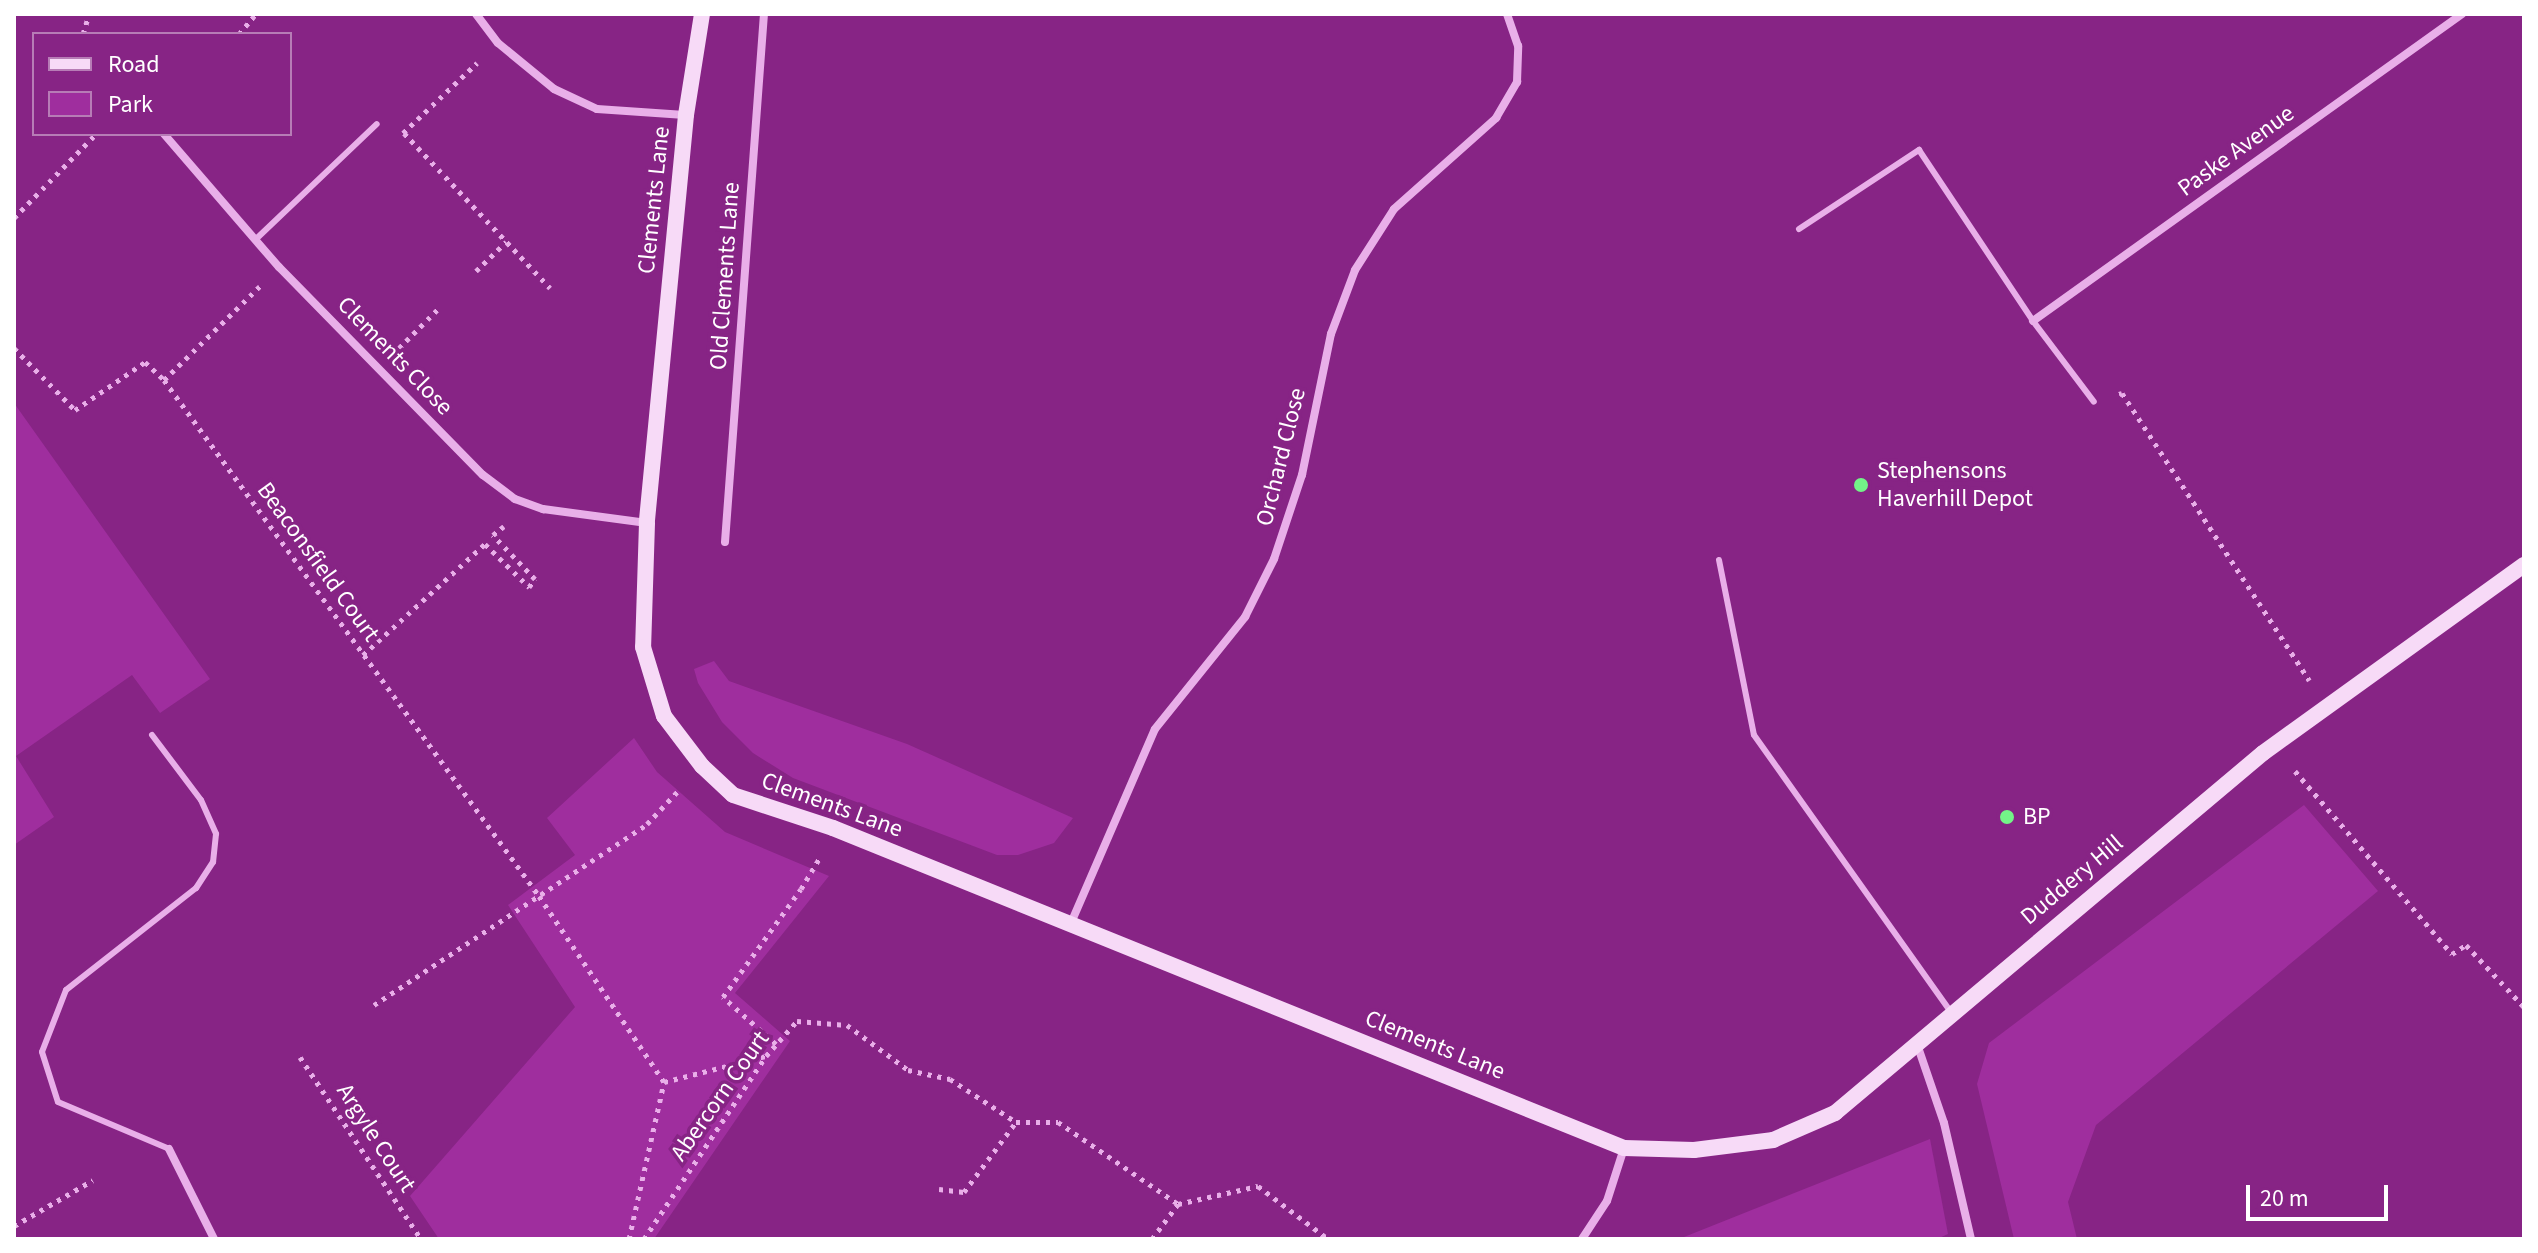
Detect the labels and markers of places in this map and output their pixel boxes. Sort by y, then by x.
place label: Stephensons Haverhill Depot [1877,457,2033,513]
marker: Stephensons Haverhill Depot [1852,476,1870,494]
place label: BP [2023,803,2051,831]
marker: BP [1998,808,2016,826]

